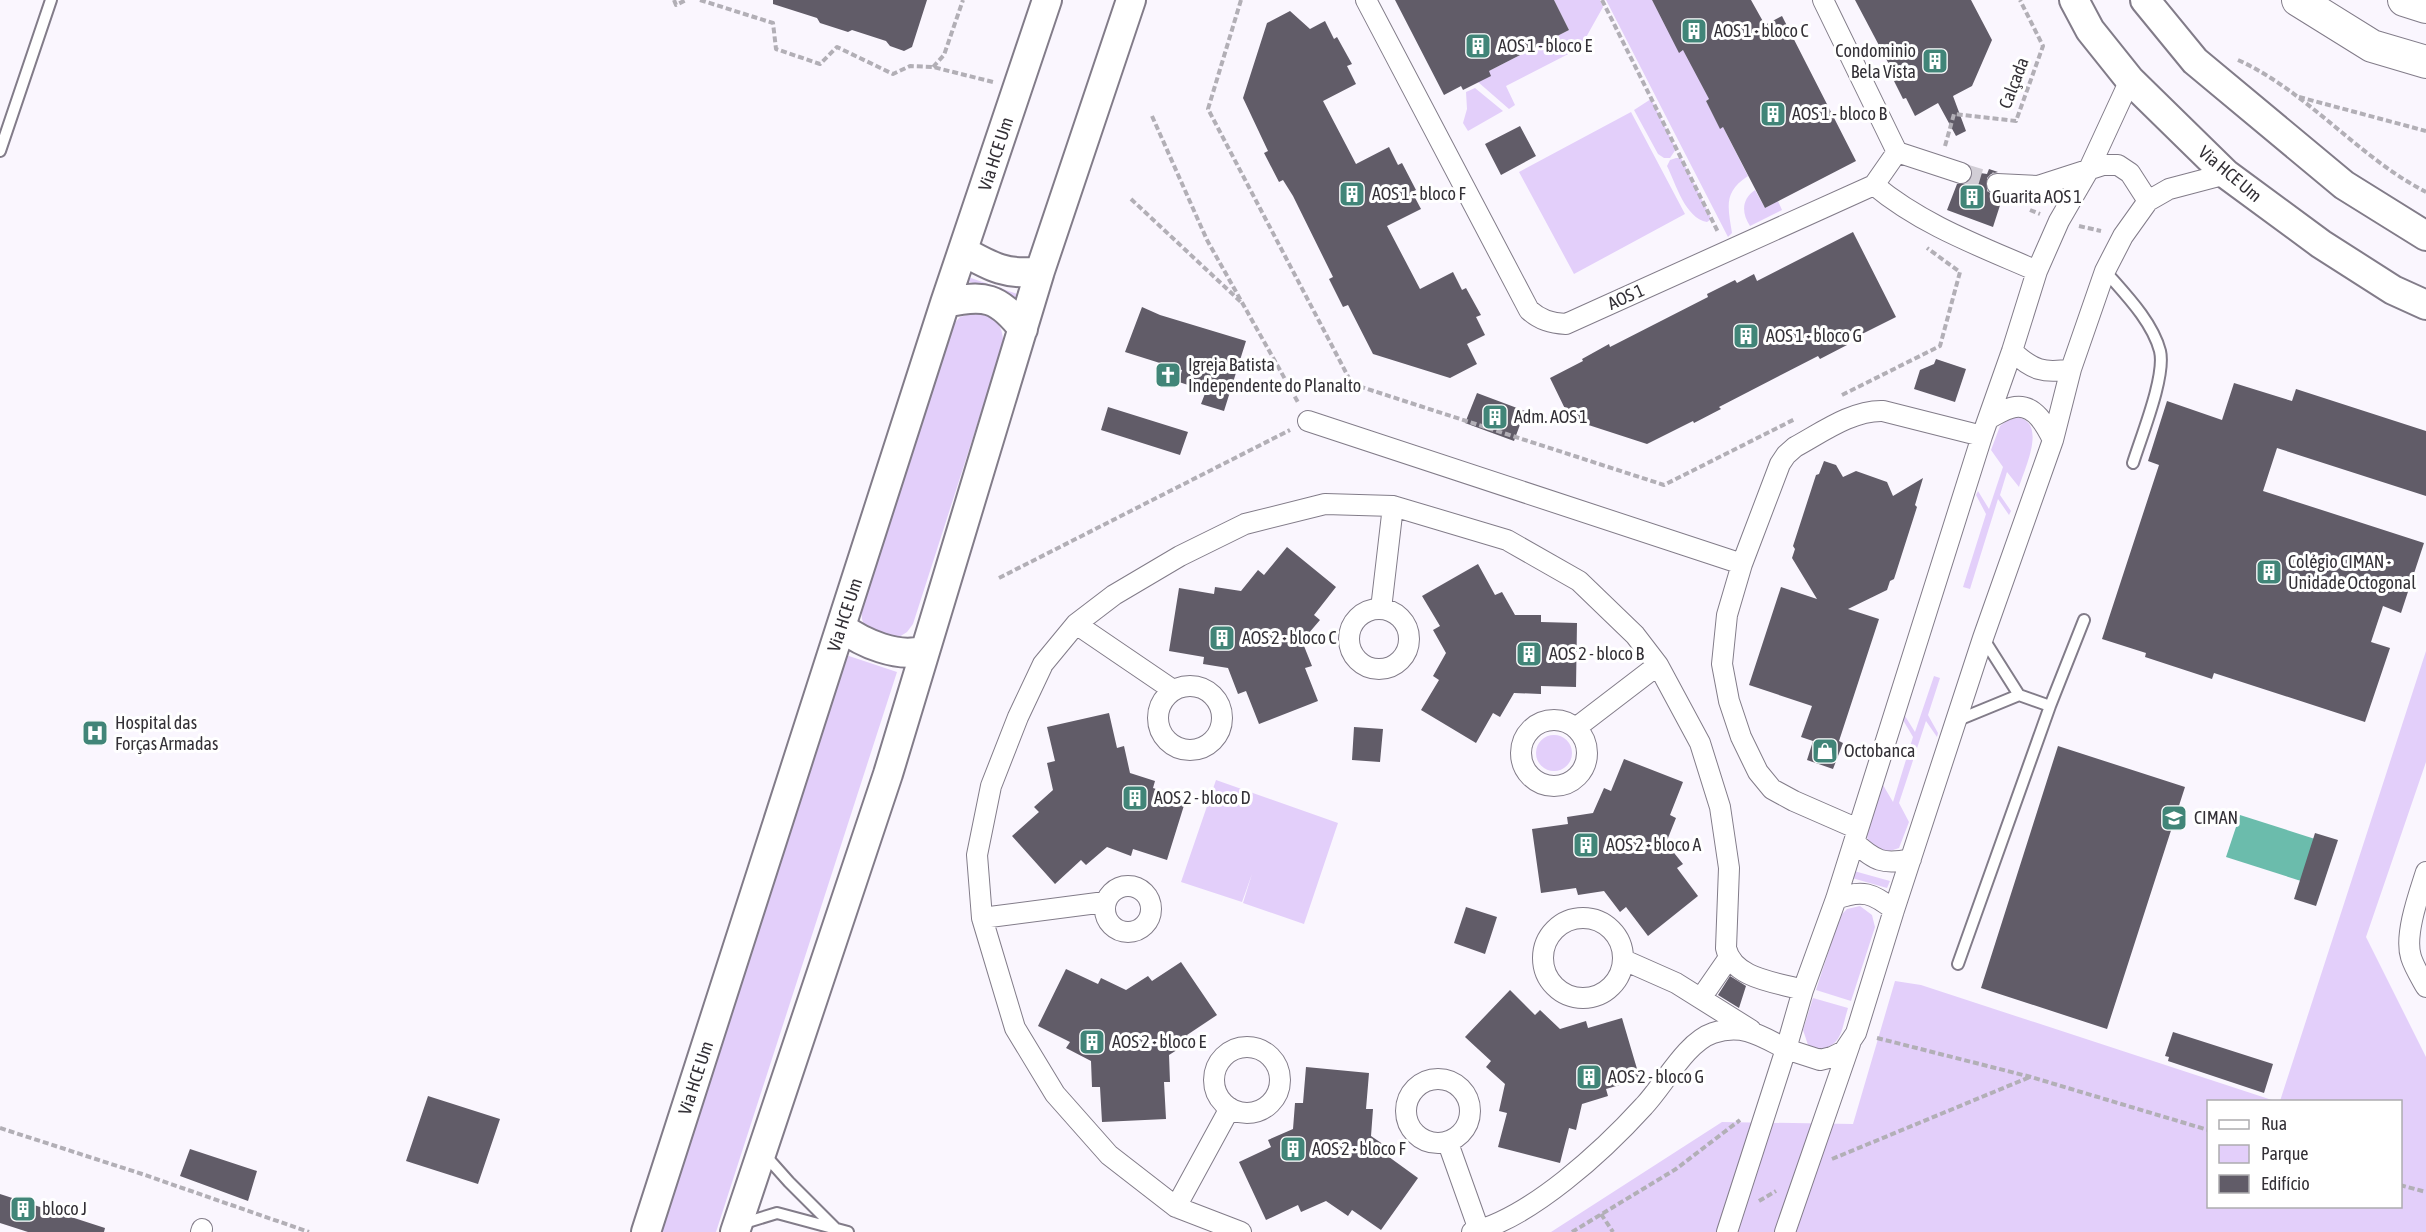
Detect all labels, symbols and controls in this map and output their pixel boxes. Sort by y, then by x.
building icon: AOS 1 - bloco C [1679,16,1709,46]
place label: AOS 1 - bloco C [1714,20,1809,41]
building icon: AOS 1 - bloco E [1463,31,1493,61]
place label: AOS 1 - bloco E [1498,35,1592,56]
place label: Condominio Bela Vista [1835,40,1916,82]
building icon: Condominio Bela Vista [1920,46,1950,76]
street label: Calçada [1994,54,2033,111]
building icon: AOS 1 - bloco B [1758,99,1788,129]
place label: AOS 1 - bloco B [1792,103,1887,124]
street label: Via HCE Um [974,114,1017,193]
street label: Via HCE Um [2194,141,2266,206]
building icon: AOS 1 - bloco F [1337,179,1367,209]
building icon: Guarita AOS 1 [1957,182,1987,212]
place label: AOS 1 - bloco F [1372,183,1466,204]
place label: Guarita AOS 1 [1992,186,2082,207]
street label: AOS 1 [1604,279,1647,314]
building icon: AOS 1 - bloco G [1731,321,1761,351]
place label: AOS 1 - bloco G [1766,325,1862,346]
place label: Igreja Batista Independente do Planalto [1188,354,1361,396]
church icon: Igreja Batista Independente do Planalto [1153,360,1183,390]
building icon: Adm. AOS 1 [1480,402,1510,432]
place label: Adm. AOS 1 [1514,406,1588,427]
place label: Colégio CIMAN - Unidade Octogonal [2288,551,2416,593]
building icon: Colégio CIMAN - Unidade Octogonal [2254,557,2284,587]
street label: Via HCE Um [823,575,866,654]
building icon: AOS 2 - bloco C [1207,623,1237,653]
place label: AOS 2 - bloco C [1242,627,1337,648]
building icon: AOS 2 - bloco B [1514,639,1544,669]
place label: AOS 2 - bloco B [1549,643,1644,664]
place label: Hospital das Forças Armadas [115,712,218,754]
hospital icon: Hospital das Forças Armadas [80,718,110,748]
shop icon: Octobanca [1810,736,1840,766]
place label: Octobanca [1844,740,1915,761]
building icon: AOS 2 - bloco D [1120,783,1150,813]
place label: AOS 2 - bloco D [1154,787,1251,808]
school or university icon: CIMAN [2159,803,2189,833]
place label: CIMAN [2194,807,2238,828]
building icon: AOS 2 - bloco A [1571,830,1601,860]
place label: AOS 2 - bloco A [1606,834,1701,855]
building icon: AOS 2 - bloco E [1077,1027,1107,1057]
place label: AOS 2 - bloco E [1112,1031,1206,1052]
street label: Via HCE Um [674,1038,717,1117]
building icon: AOS 2 - bloco G [1574,1062,1604,1092]
place label: AOS 2 - bloco G [1608,1066,1704,1087]
legend [2207,1100,2402,1208]
text: Rua [2261,1113,2287,1134]
building icon: AOS 2 - bloco F [1278,1134,1308,1164]
place label: AOS 2 - bloco F [1312,1138,1406,1159]
text: Parque [2261,1143,2309,1164]
text: Edifício [2261,1173,2310,1194]
building icon: bloco J [8,1194,38,1224]
place label: bloco J [42,1198,87,1219]

